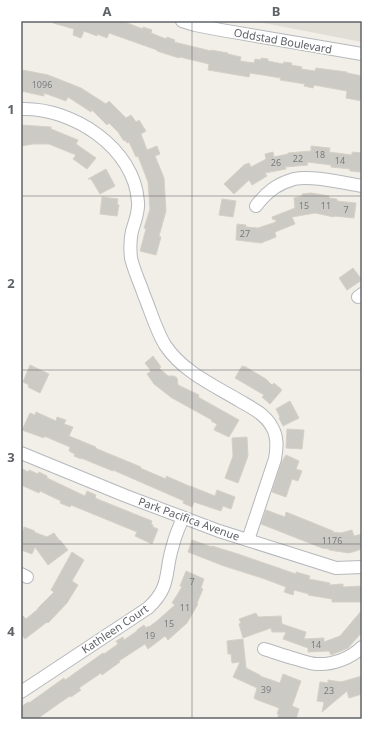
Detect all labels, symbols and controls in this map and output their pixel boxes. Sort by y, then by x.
text: A [103,2,112,20]
text: B [272,2,280,20]
street label: Oddstad Boulevard [233,24,333,57]
house number: 1096 [32,78,52,91]
text: 1 [7,100,15,118]
house number: 18 [315,148,325,161]
house number: 22 [293,152,303,165]
house number: 14 [335,154,345,167]
house number: 26 [271,156,281,169]
house number: 15 [299,199,309,212]
house number: 11 [321,199,331,212]
house number: 7 [343,203,349,216]
house number: 27 [240,227,250,240]
text: 2 [7,274,15,292]
text: 3 [7,448,15,466]
street label: Park Pacifica Avenue [137,493,242,544]
house number: 1176 [322,534,342,547]
house number: 7 [189,575,195,588]
street label: Kathleen Court [78,601,151,656]
house number: 11 [180,601,190,614]
house number: 15 [164,617,174,630]
text: 4 [7,622,15,640]
house number: 19 [145,629,155,642]
house number: 14 [311,638,321,651]
house number: 39 [261,683,271,696]
house number: 23 [324,684,334,697]

